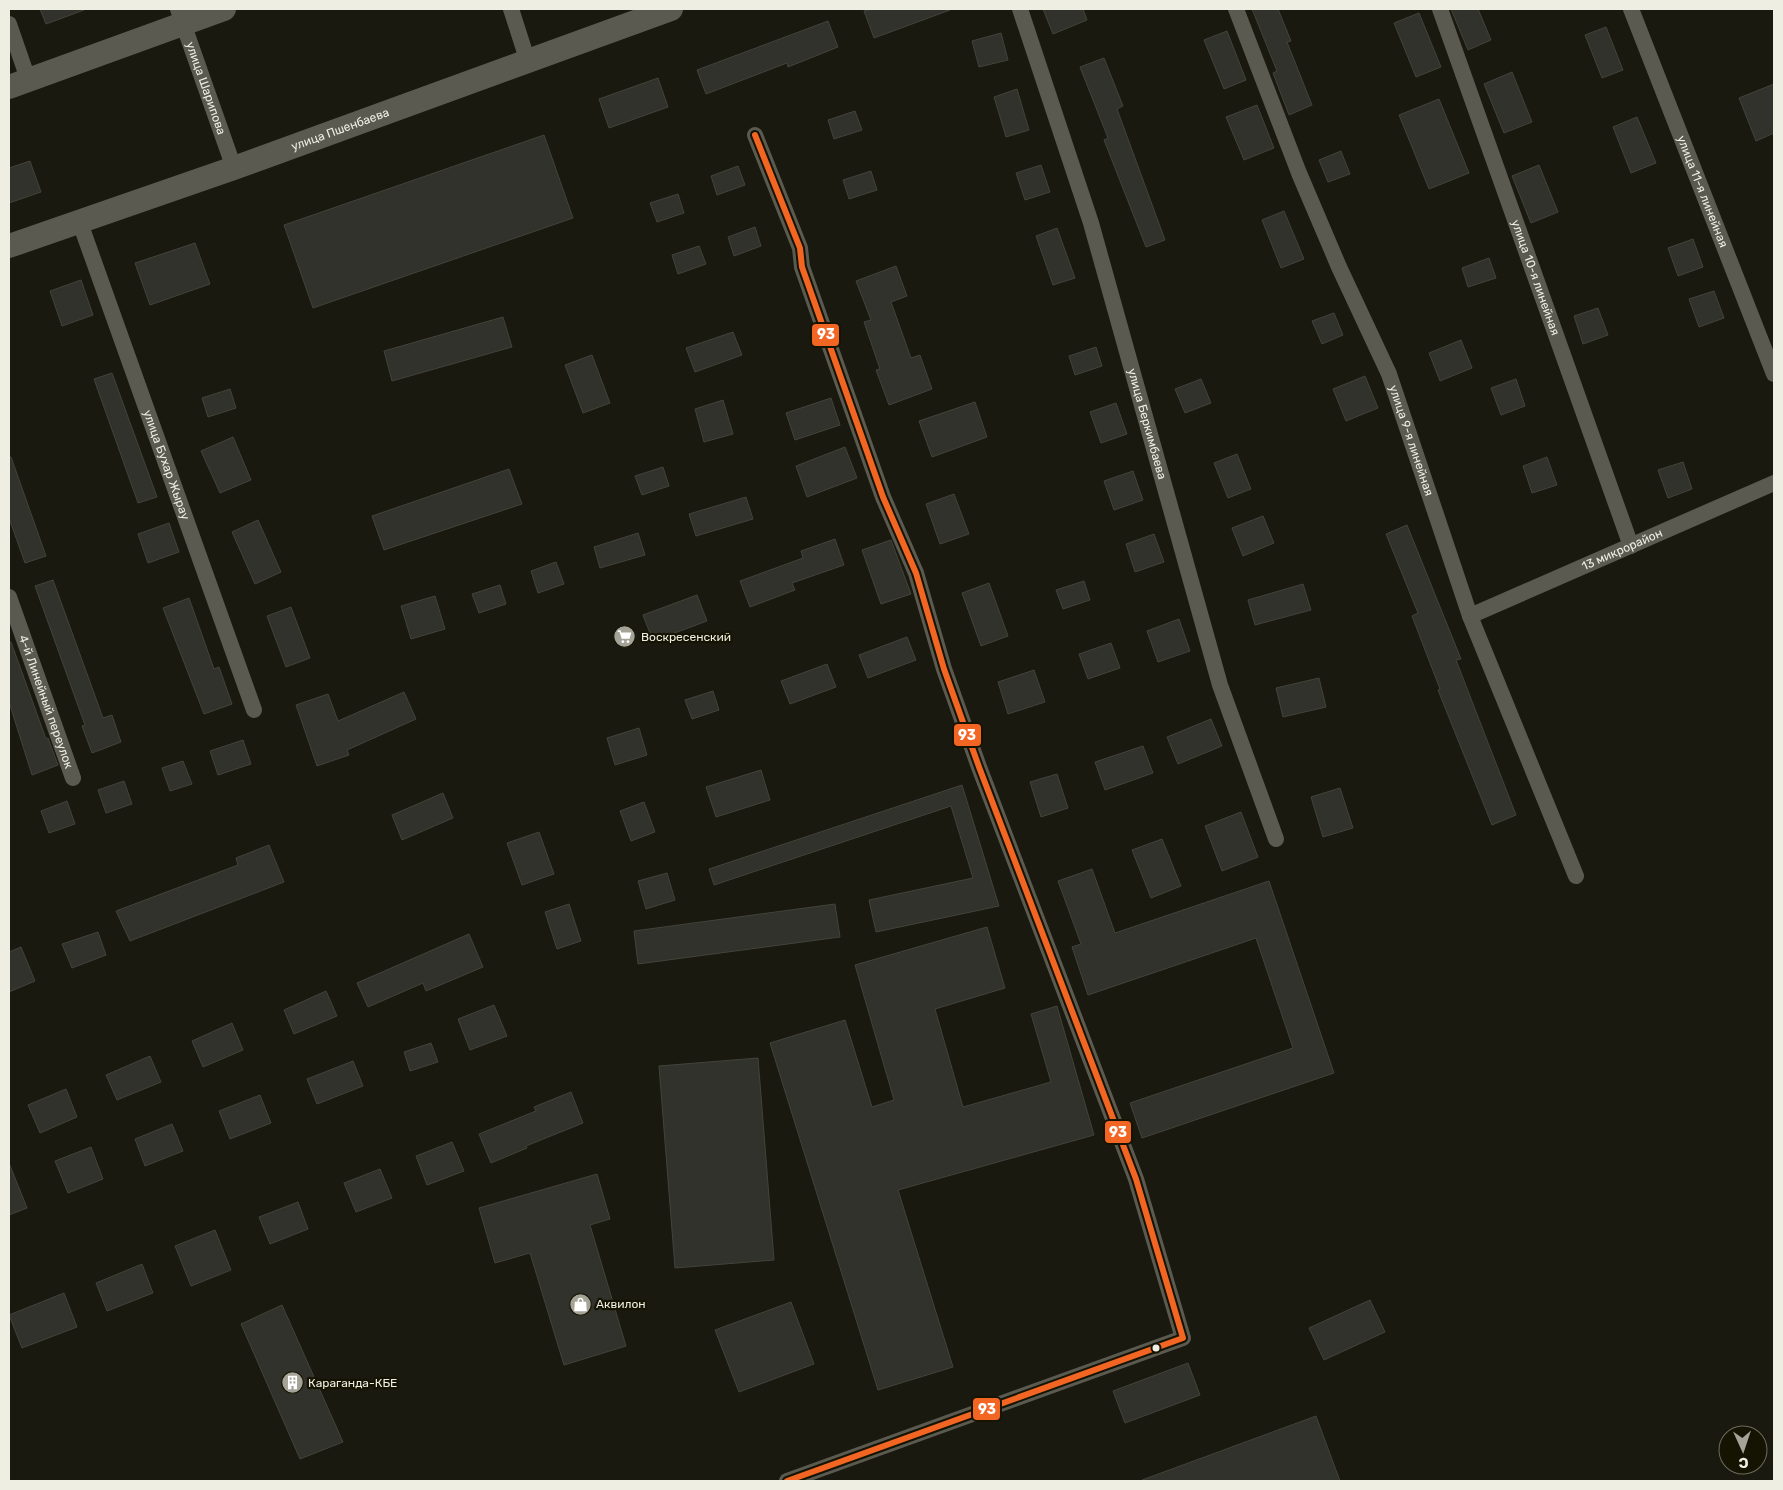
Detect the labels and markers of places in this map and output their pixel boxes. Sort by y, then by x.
supermarket icon: Воскресенский [613,625,637,649]
place label: Воскресенский [641,630,731,644]
shop icon: Аквилон [568,1292,592,1316]
place label: Аквилон [596,1297,646,1311]
unlabelled marker [1151,1343,1161,1353]
building icon: Караганда-КБЕ [280,1371,304,1395]
place label: Караганда-КБЕ [308,1376,397,1390]

